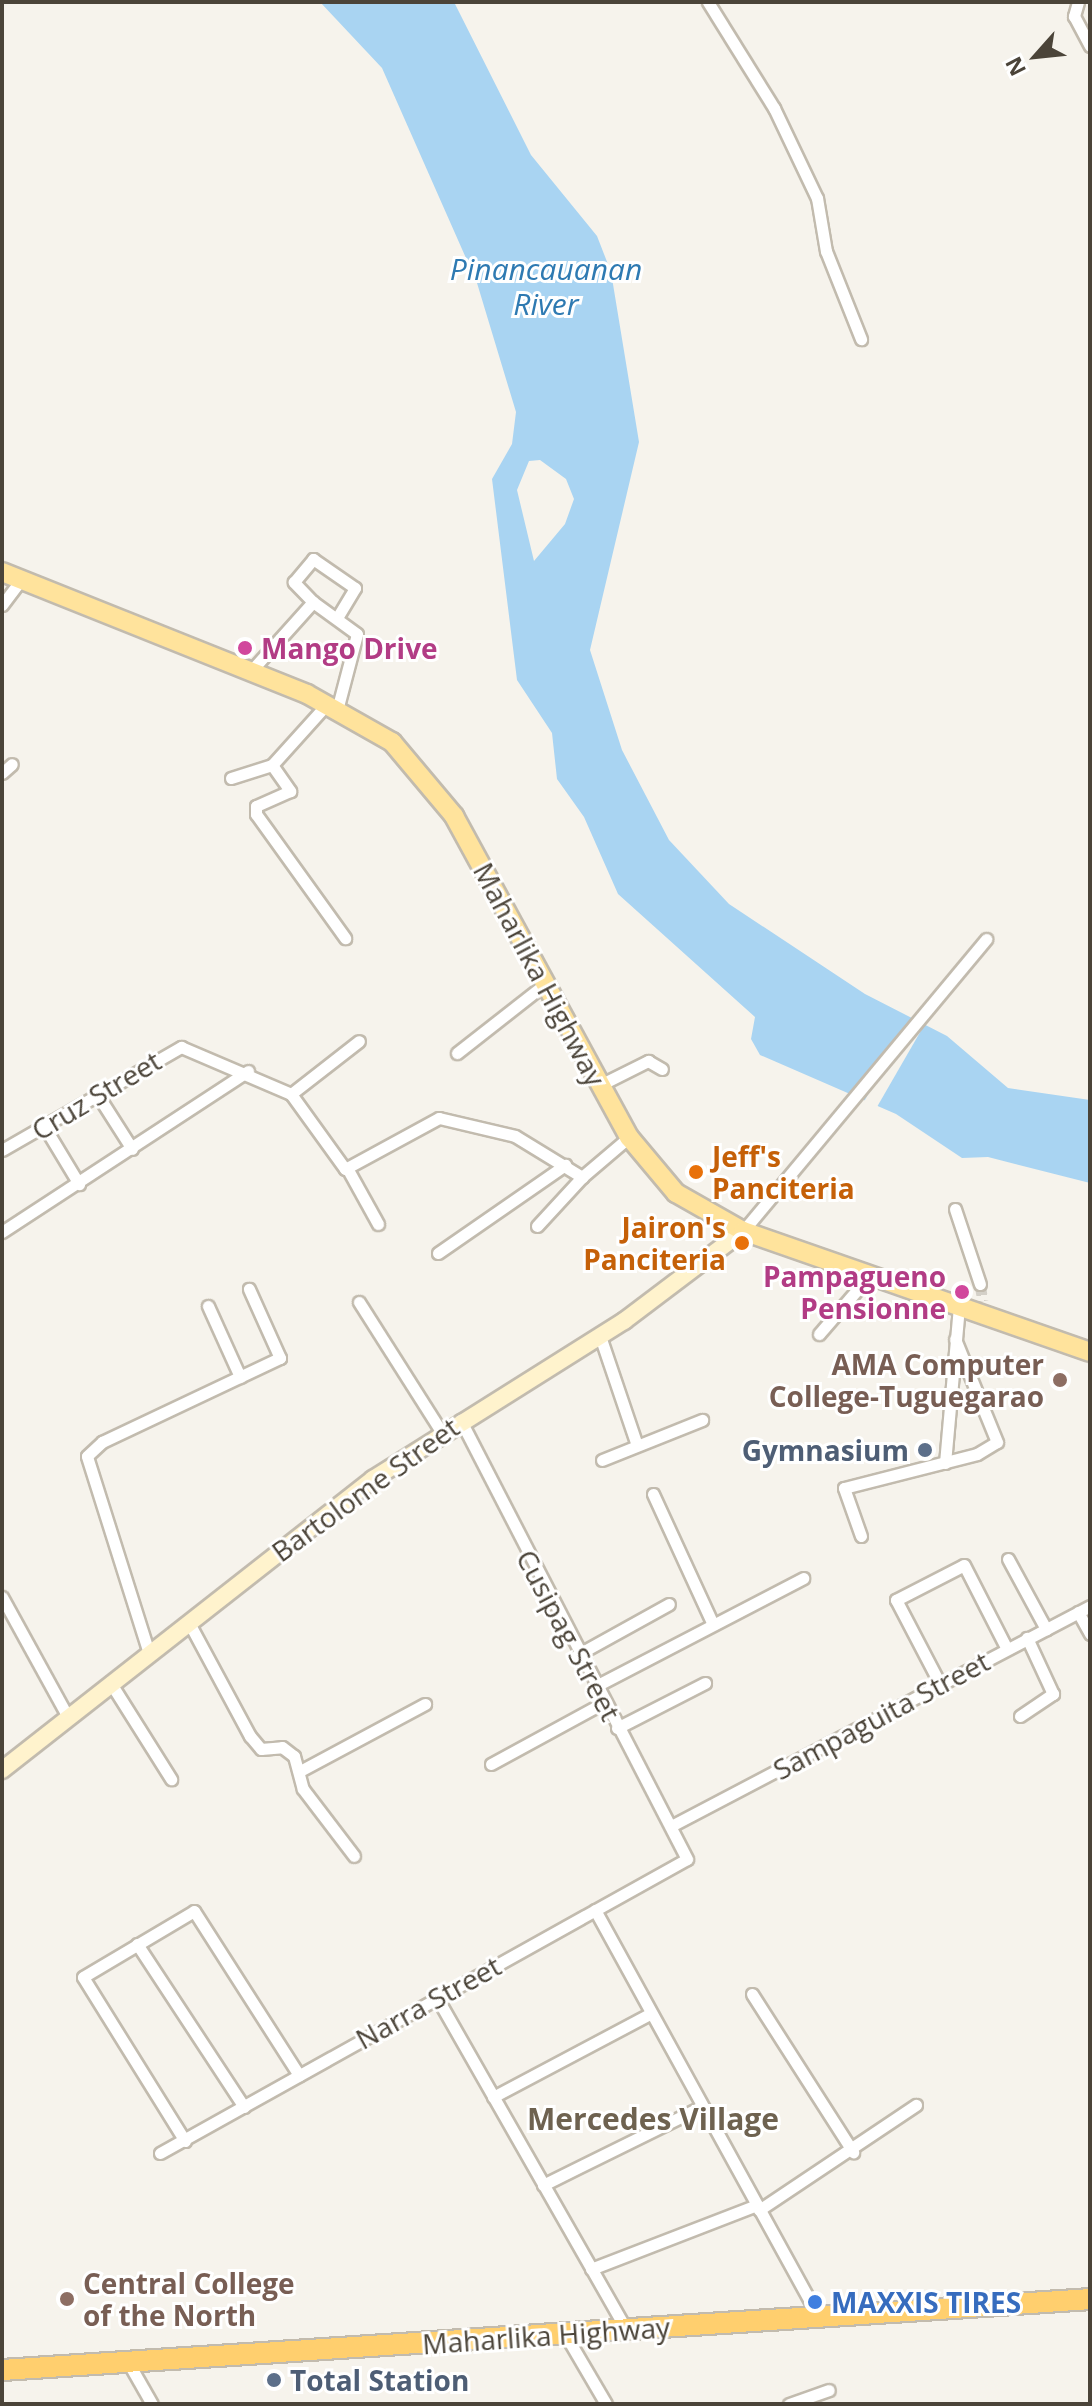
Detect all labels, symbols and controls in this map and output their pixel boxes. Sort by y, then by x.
north arrow [996,16,1076,96]
text: N [997,52,1032,82]
water label: Pinancauanan River [450,251,642,322]
place label: Mango Drive [261,631,438,665]
marker: Mango Drive [236,639,254,657]
street label: Maharlika Highway [467,857,613,1091]
street label: Cruz Street [25,1043,167,1147]
place label: Jeff's Panciteria [712,1139,855,1205]
marker: Jeff's Panciteria [687,1163,705,1181]
place label: Jairon's Panciteria [583,1210,726,1276]
marker: Jairon's Panciteria [733,1234,751,1252]
place label: Pampagueno Pensionne [763,1259,946,1325]
marker: Pampagueno Pensionne [953,1283,971,1301]
place label: AMA Computer College-Tuguegarao [769,1347,1044,1413]
marker: AMA Computer College-Tuguegarao [1051,1371,1069,1389]
street label: Bartolome Street [265,1410,465,1568]
place label: Gymnasium [742,1433,909,1467]
marker: Gymnasium [916,1441,934,1459]
street label: Cusipag Street [510,1544,628,1726]
street label: Sampaguita Street [767,1644,995,1786]
street label: Narra Street [350,1948,506,2056]
district label: Mercedes Village [527,2101,779,2137]
place label: Central College of the North [83,2266,295,2332]
place label: MAXXIS TIRES [831,2285,1021,2319]
marker: Central College of the North [58,2290,76,2308]
marker: MAXXIS TIRES [806,2293,824,2311]
street label: Maharlika Highway [421,2310,671,2360]
place label: Total Station [290,2363,469,2397]
marker: Total Station [265,2371,283,2389]

